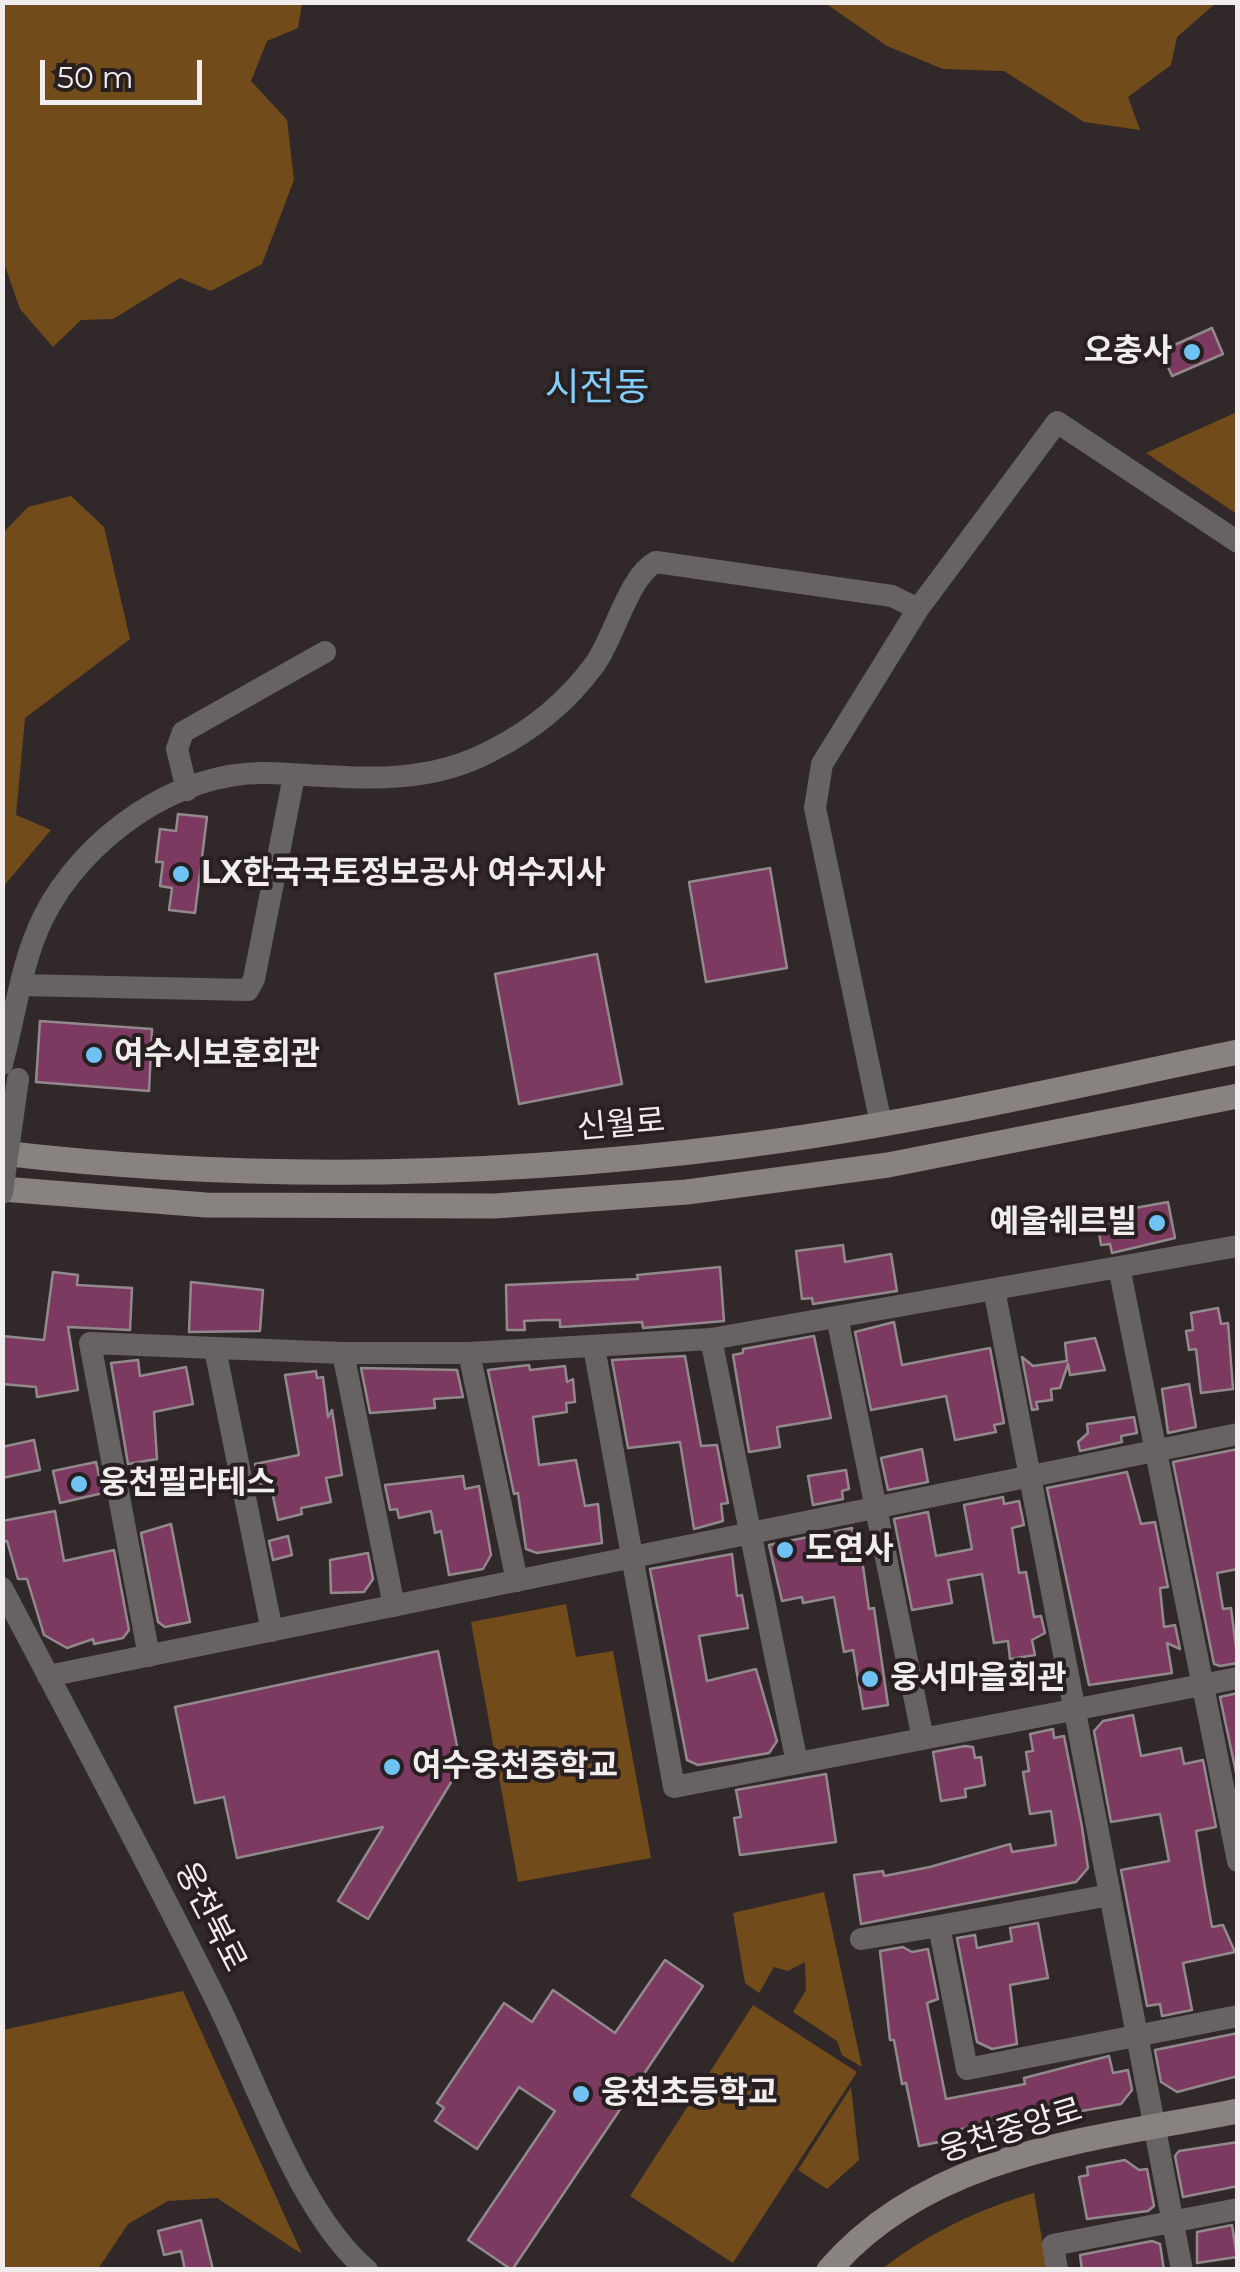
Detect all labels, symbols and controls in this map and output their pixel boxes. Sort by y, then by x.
scale bar [45,40,208,102]
text: 50 m [57,59,134,96]
place label: 오충사 [1084,333,1172,371]
marker: 오충사 [1181,341,1203,363]
district label: 시전동 [545,366,649,412]
place label: LX한국국토정보공사 여수지사 [201,855,605,893]
marker: LX한국국토정보공사 여수지사 [170,863,192,885]
place label: 여수시보훈회관 [114,1036,320,1074]
marker: 여수시보훈회관 [83,1044,105,1066]
street label: 신월로 [575,1102,667,1148]
place label: 예울쉐르빌 [990,1204,1137,1242]
marker: 예울쉐르빌 [1146,1212,1168,1234]
place label: 웅천필라테스 [99,1465,276,1503]
marker: 웅천필라테스 [68,1473,90,1495]
place label: 도연사 [805,1531,893,1569]
marker: 도연사 [774,1539,796,1561]
place label: 웅서마을회관 [890,1660,1067,1698]
marker: 웅서마을회관 [859,1668,881,1690]
place label: 여수웅천중학교 [412,1748,618,1786]
marker: 여수웅천중학교 [381,1756,403,1778]
street label: 웅천북로 [166,1856,254,1978]
place label: 웅천초등학교 [601,2075,778,2113]
marker: 웅천초등학교 [570,2083,592,2105]
street label: 웅천중앙로 [935,2091,1087,2171]

